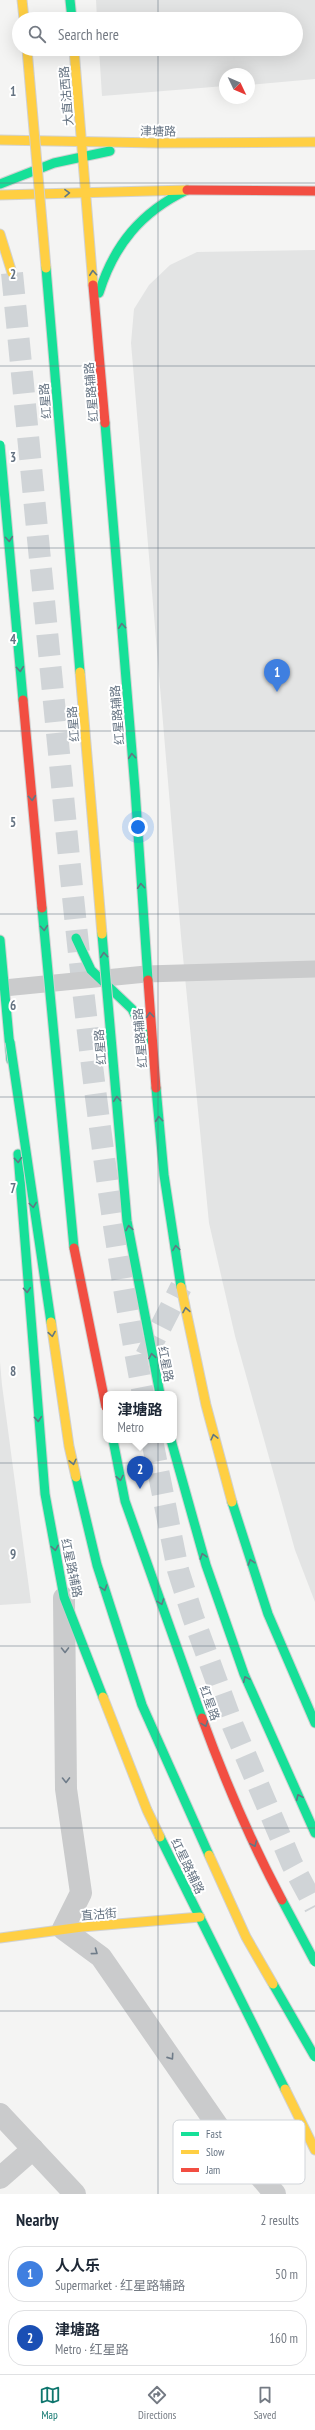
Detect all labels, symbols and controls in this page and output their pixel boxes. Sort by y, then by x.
search box [12,12,303,56]
icon: search [26,23,48,45]
text: Search here [58,25,119,44]
street label: 大直沽西路 [56,65,76,127]
north arrow [219,68,255,104]
text: 1 [10,83,16,100]
street label: 津塘路 [140,123,176,139]
one-way arrow [64,189,70,197]
text: 2 [10,266,16,283]
one-way arrow [89,270,98,276]
street label: 红星路辅路 [81,361,101,423]
street label: 红星路 [36,382,54,420]
text: 3 [10,449,16,466]
one-way arrow [4,536,13,542]
one-way arrow [117,623,126,629]
text: 4 [10,631,17,648]
pin: 1 [264,659,290,692]
one-way arrow [16,666,25,672]
street label: 红星路辅路 [107,684,127,746]
street label: 红星路 [64,705,82,743]
one-way arrow [128,753,137,759]
one-way arrow [27,795,36,801]
text: 5 [10,814,16,831]
your location [128,817,148,837]
one-way arrow [137,883,145,889]
one-way arrow [39,925,48,931]
one-way arrow [100,952,109,958]
text: 6 [10,997,16,1014]
street label: 红星路辅路 [130,1007,150,1069]
one-way arrow [146,1012,155,1018]
street label: 红星路 [91,1028,109,1066]
one-way arrow [112,1096,121,1102]
one-way arrow [155,1116,164,1122]
one-way arrow [13,1157,22,1163]
text: 7 [10,1180,16,1197]
one-way arrow [28,1202,37,1208]
one-way arrow [125,1225,133,1231]
one-way arrow [172,1245,181,1251]
one-way arrow [23,1287,32,1293]
one-way arrow [182,1307,190,1314]
one-way arrow [47,1331,56,1337]
street label: 红星路 [155,1345,177,1383]
one-way arrow [148,1353,157,1359]
text: 8 [10,1363,16,1380]
popup [103,1391,177,1443]
text: 津塘路 [117,1400,163,1419]
one-way arrow [34,1416,43,1422]
text: Metro [117,1419,144,1436]
one-way arrow [210,1434,219,1441]
pin: 2 [127,1456,153,1489]
one-way arrow [68,1459,76,1465]
one-way arrow [116,1475,124,1481]
street label: 红星路辅路 [58,1537,86,1599]
one-way arrow [50,1545,59,1551]
text: 9 [10,1546,16,1563]
one-way arrow [199,1552,208,1559]
one-way arrow [247,1559,256,1566]
one-way arrow [99,1584,108,1591]
one-way arrow [156,1598,165,1605]
one-way arrow [60,1647,69,1653]
one-way arrow [243,1675,251,1683]
street label: 红星路 [197,1684,223,1722]
one-way arrow [200,1720,209,1727]
one-way arrow [62,1777,70,1783]
one-way arrow [296,1794,304,1802]
street label: 红星路辅路 [168,1836,208,1896]
one-way arrow [250,1840,258,1847]
street label: 直沽街 [80,1905,118,1923]
one-way arrow [90,1947,97,1954]
one-way arrow [166,2053,173,2060]
legend [173,2120,305,2184]
text: Fast [206,2127,222,2141]
text: Slow [206,2145,225,2159]
text: Jam [205,2163,220,2177]
text: Nearby [16,2209,59,2231]
text: 2 results [260,2212,299,2229]
text: 人人乐 [55,2256,100,2275]
text: 1 [27,2266,33,2283]
text: 50 m [275,2266,298,2283]
text: Supermarket · 红星路辅路 [55,2277,185,2294]
text: 津塘路 [55,2320,100,2339]
text: 2 [27,2330,33,2347]
text: 160 m [269,2330,298,2347]
text: Metro · 红星路 [55,2341,129,2358]
tab: Map [39,2384,61,2422]
tab: Directions [138,2384,176,2422]
tab: Saved [254,2384,276,2422]

